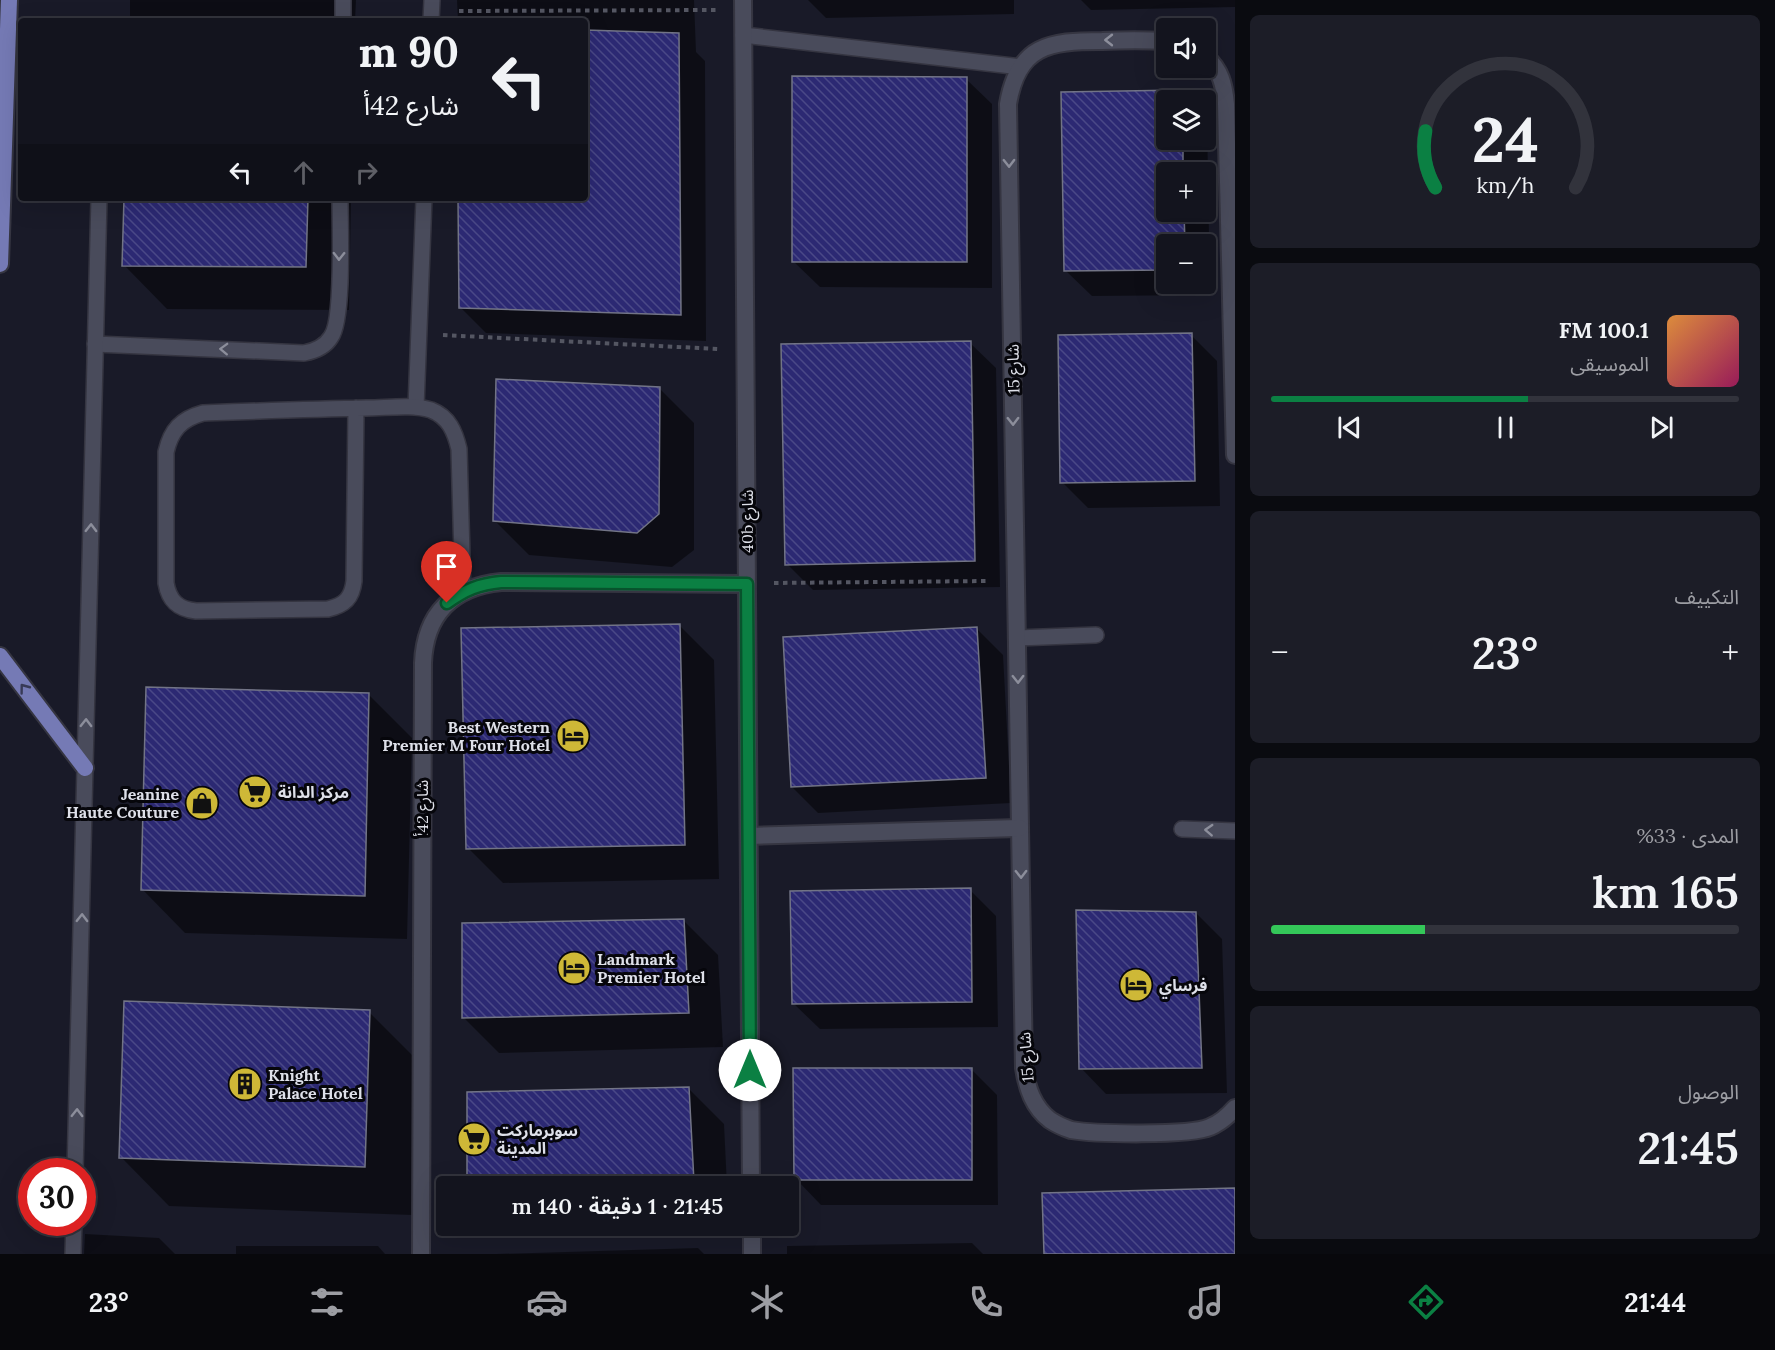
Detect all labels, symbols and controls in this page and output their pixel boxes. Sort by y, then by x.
map controls [1156,18,1216,294]
button: sound [1156,18,1216,78]
text: 90 m [358,25,459,79]
one-way arrow [1104,34,1113,47]
icon: left [480,42,558,120]
text: شارع 42أ [364,88,459,122]
button: layers [1156,90,1216,150]
text: 24 [1471,100,1539,180]
icon: left [224,156,257,189]
icon: ahead [287,156,320,189]
icon: right [350,156,383,189]
one-way arrow [1003,158,1015,167]
button: + [1156,162,1216,222]
text: km/h [1476,172,1534,200]
button: − [1156,234,1216,294]
one-way arrow [333,252,345,261]
text: 100.1 FM [1559,316,1649,344]
one-way arrow [219,343,228,356]
street label: شارع 15 [1003,344,1026,394]
text: الموسيقى [1570,351,1649,376]
icon: previous [1333,411,1366,444]
icon: pause [1489,411,1522,444]
icon: next [1645,411,1678,444]
one-way arrow [1007,416,1020,425]
street label: 40b شارع [737,489,760,553]
one-way arrow [84,524,97,533]
pin [421,541,472,603]
icon: arrive [430,550,463,583]
text: التكييف [1675,584,1739,609]
text: 23° [1472,624,1538,681]
text: − [1271,631,1289,673]
text: + [1721,631,1739,673]
one-way arrow [1011,674,1024,683]
one-way arrow [21,684,32,695]
place label: Best Western Premier M Four Hotel [382,717,550,755]
hotel icon: Best Western Premier M Four Hotel [555,718,591,754]
one-way arrow [80,719,92,728]
supermarket icon: مركز الدانة [237,774,273,810]
street label: شارع 42أ [412,780,435,836]
place label: مركز الدانة [278,782,349,802]
place label: Jeanine Haute Couture [66,784,179,822]
shop icon: Jeanine Haute Couture [184,785,220,821]
one-way arrow [1204,823,1213,836]
text: المدى · 33% [1636,823,1739,848]
text: 165 km [1592,863,1739,920]
one-way arrow [1015,869,1027,878]
one-way arrow [75,914,88,923]
place label: Landmark Premier Hotel [597,949,706,987]
hotel icon: Landmark Premier Hotel [556,950,592,986]
hotel icon: فرساي [1118,967,1154,1003]
place label: فرساي [1159,975,1207,999]
street label: شارع 15 [1014,1031,1041,1083]
position arrow [718,1038,782,1102]
place label: Knight Palace Hotel [268,1065,363,1103]
building icon: Knight Palace Hotel [227,1066,263,1102]
text: الوصول [1678,1079,1739,1104]
one-way arrow [71,1109,83,1118]
text: 21:45 [1637,1119,1739,1176]
place label: سوبرماركت المدينة [497,1120,578,1158]
supermarket icon: سوبرماركت المدينة [456,1121,492,1157]
speed limit sign: 30 [18,1158,96,1236]
text: 21:45 · 1 دقيقة · 140 m [512,1192,723,1220]
icon: filters [306,1281,348,1323]
icon: car [526,1281,568,1323]
icon: climate [746,1281,788,1323]
icon: phone [965,1281,1007,1323]
icon: music [1185,1281,1227,1323]
icon: directions [1405,1281,1447,1323]
text: 23° [89,1285,129,1319]
text: 21:44 [1624,1285,1686,1319]

